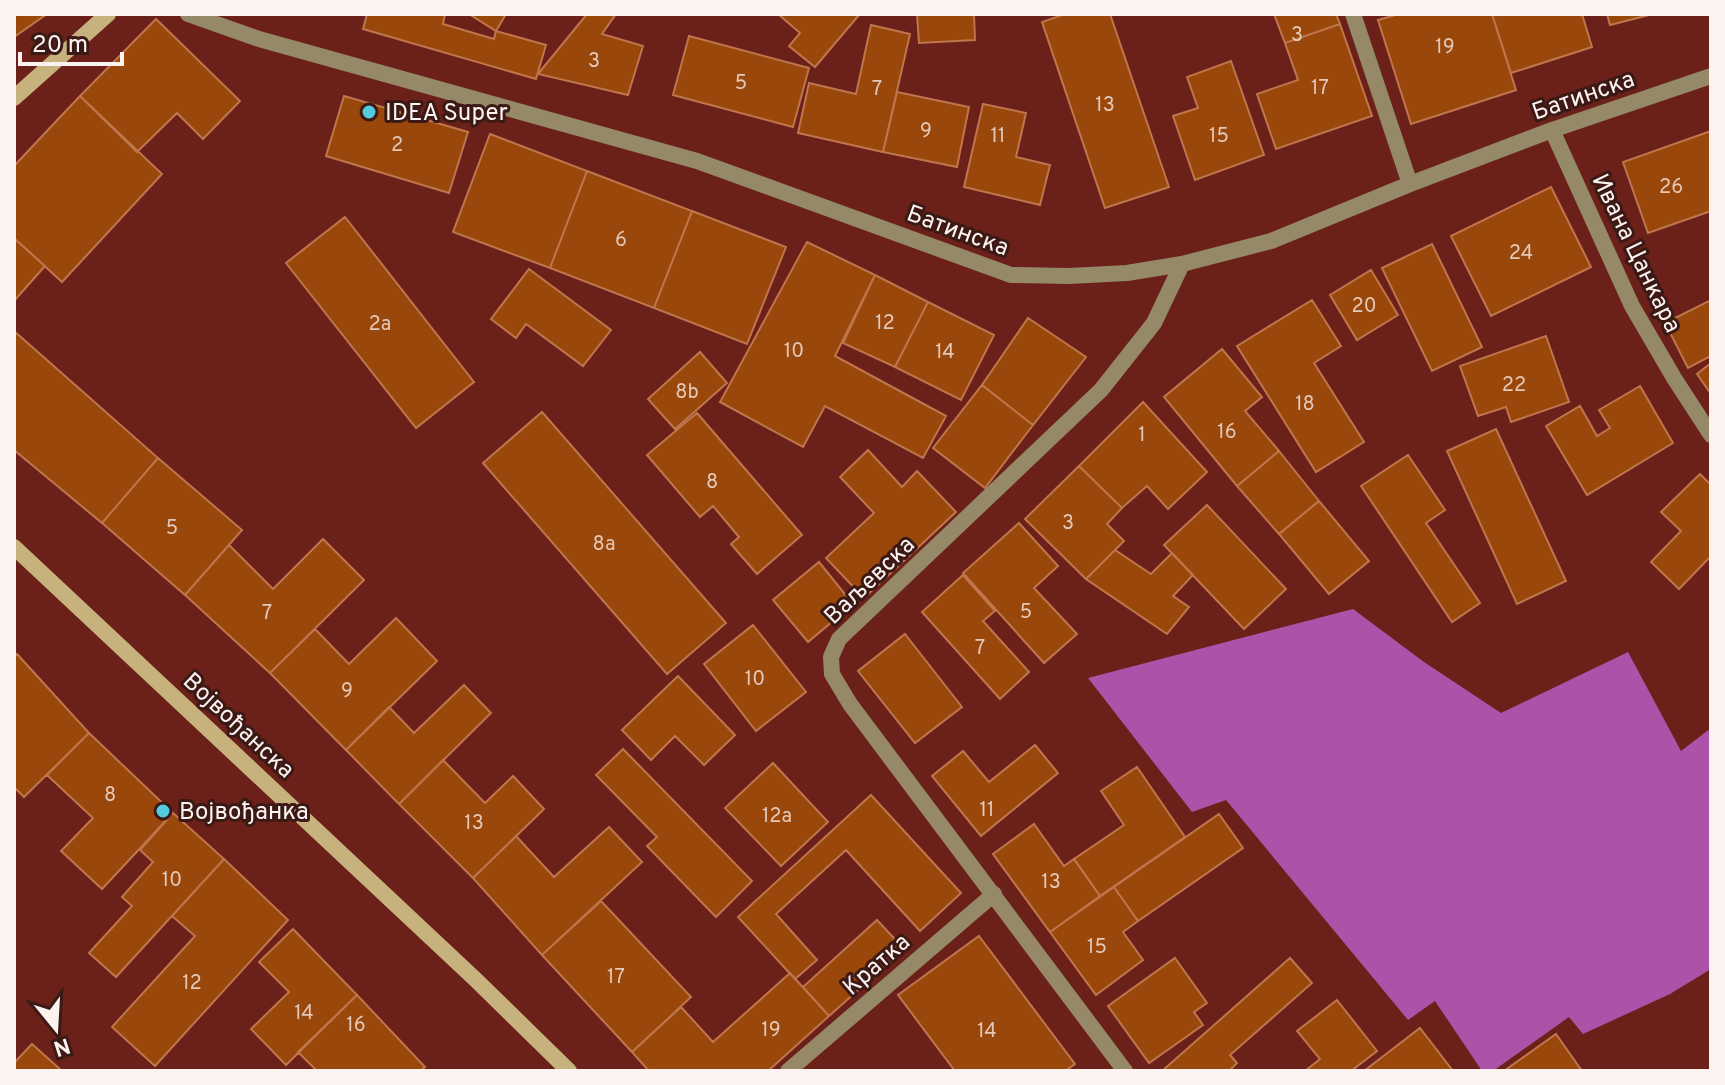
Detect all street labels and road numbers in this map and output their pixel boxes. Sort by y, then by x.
street label: Батинска [1528,65,1639,128]
street label: Ивана Цанкара [1584,169,1687,338]
street label: Батинска [902,200,1013,264]
street label: Ваљевска [819,531,922,632]
street label: Војвођанска [176,667,300,786]
street label: Кратка [837,928,917,1003]

